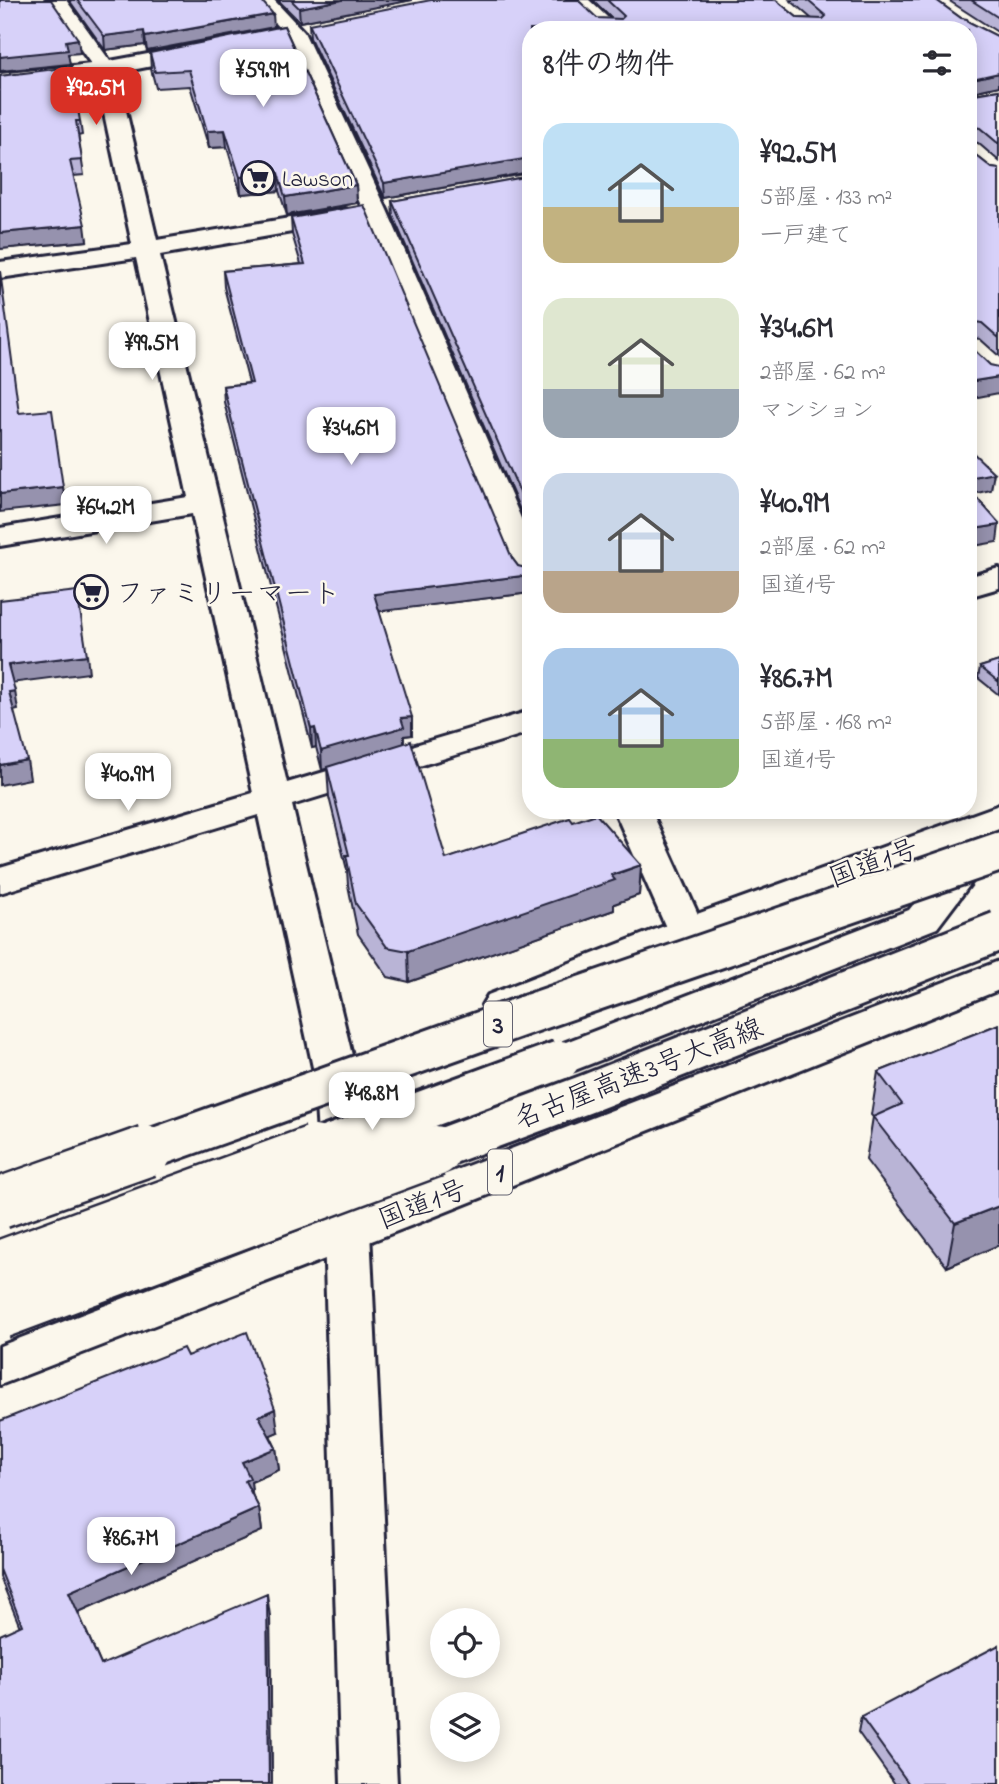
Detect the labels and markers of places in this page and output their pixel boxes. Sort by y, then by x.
pin: ¥59.9M [206,50,320,109]
pin: ¥92.5M [39,68,153,127]
supermarket icon: Lawson [239,159,277,197]
place label: Lawson [282,164,353,197]
pin: ¥99.5M [95,322,209,382]
pin: ¥34.6M [294,407,408,467]
pin: ¥64.2M [49,486,163,546]
supermarket icon: ファミリーマート [72,573,110,611]
place label: ファミリーマート [116,575,341,616]
pin: ¥40.9M [71,754,185,813]
pin: ¥48.8M [315,1072,429,1132]
pin: ¥86.7M [74,1518,188,1577]

